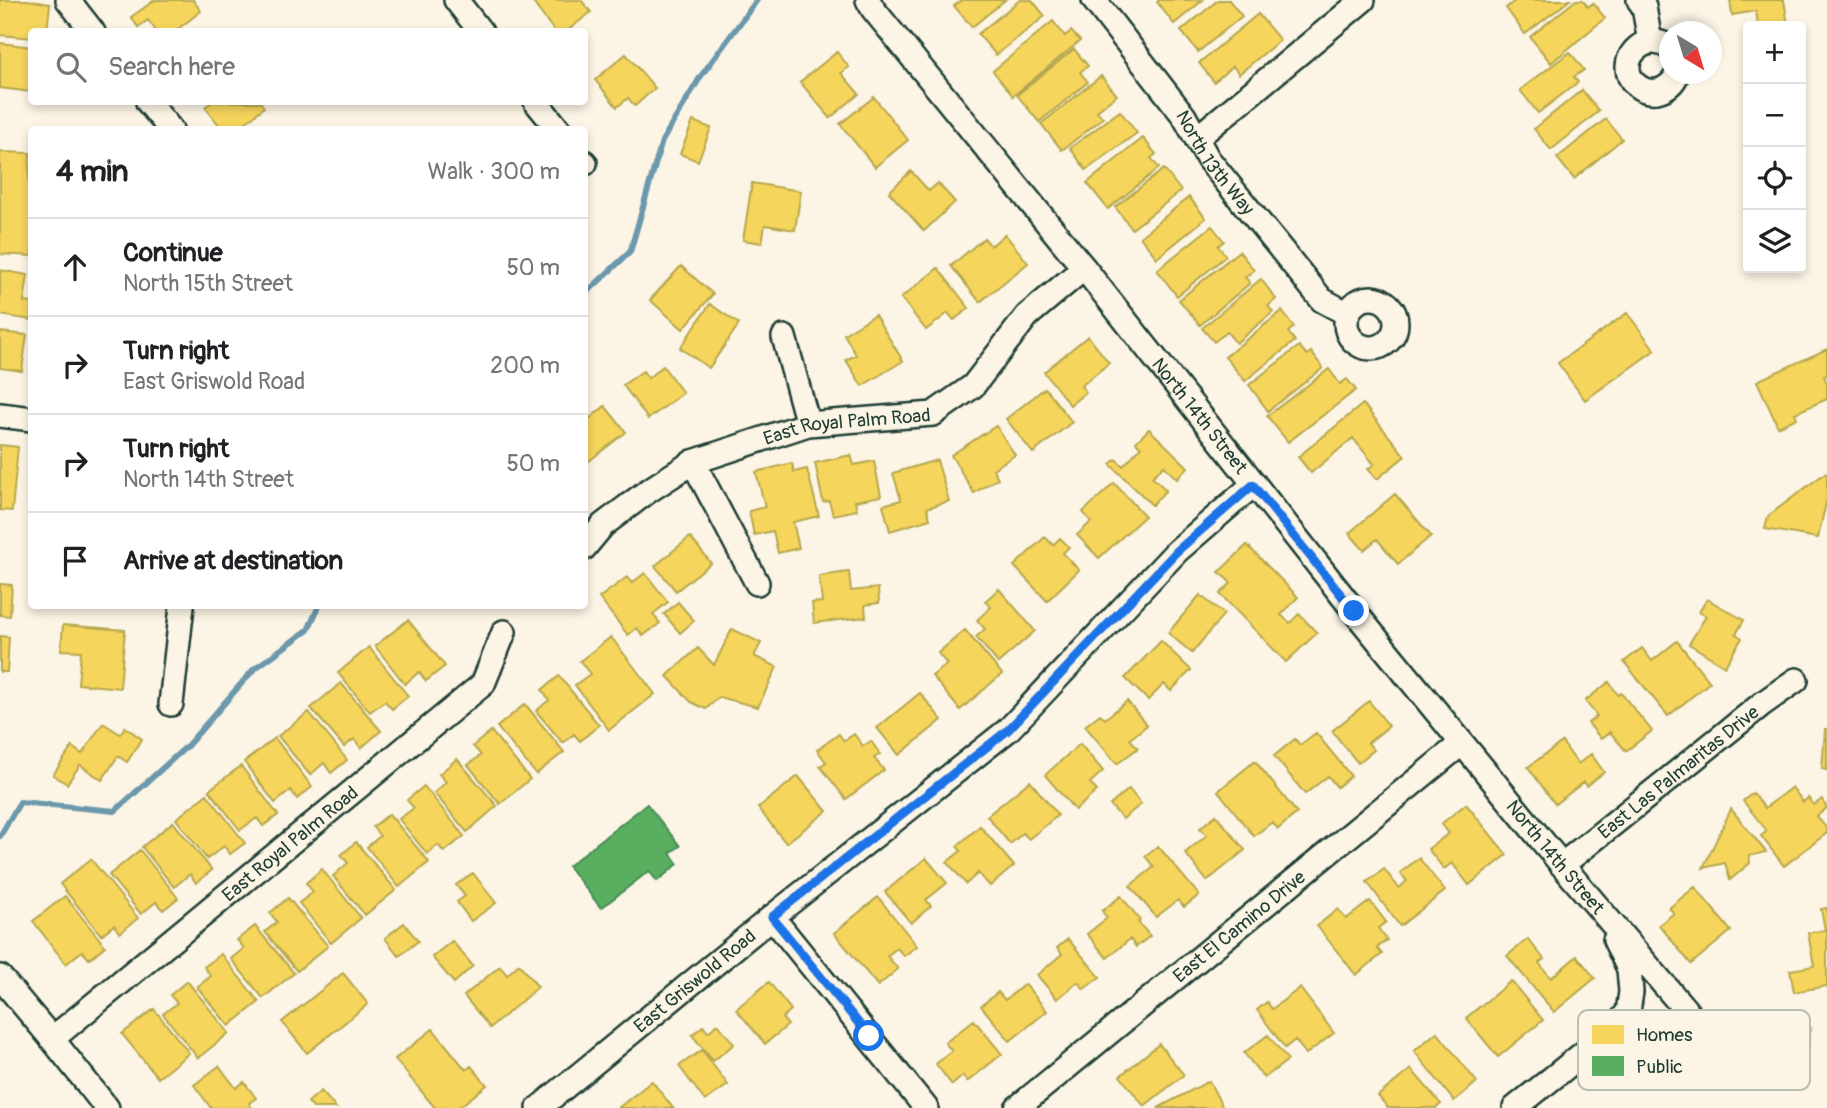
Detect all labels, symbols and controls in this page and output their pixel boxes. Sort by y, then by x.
north arrow [1659,21,1722,84]
map controls [1743,21,1806,273]
button: + [1743,21,1806,84]
search box [28,28,588,105]
icon: search [52,48,90,86]
text: Search here [108,51,235,83]
button: − [1743,84,1806,147]
street label: North 13th Way [1170,106,1259,220]
button: locate [1743,147,1806,210]
text: 4 min [56,153,129,190]
text: Walk · 300 m [428,157,560,186]
button: layers [1743,210,1806,273]
text: Continue [123,237,223,269]
icon: ahead [56,248,94,286]
text: 50 m [506,253,560,282]
text: North 15th Street [123,269,293,298]
text: Turn right [123,335,229,367]
icon: right [56,346,94,384]
text: 200 m [490,351,560,380]
street label: North 14th Street [1146,353,1253,479]
text: East Griswold Road [123,367,305,396]
street label: East Royal Palm Road [760,403,931,451]
text: Turn right [123,433,229,465]
icon: right [56,444,94,482]
text: 50 m [506,449,560,478]
text: North 14th Street [123,465,294,494]
icon: arrive [56,542,94,580]
text: Arrive at destination [123,545,343,577]
route end [1338,595,1369,626]
street label: East Las Palmaritas Drive [1593,700,1765,844]
street label: East Royal Palm Road [217,781,363,907]
street label: North 14th Street [1501,795,1610,920]
street label: East El Camino Drive [1168,865,1311,988]
street label: East Griswold Road [629,924,761,1038]
legend [1578,1010,1810,1090]
route start [853,1020,884,1051]
text: Homes [1636,1023,1693,1047]
text: Public [1636,1055,1683,1079]

